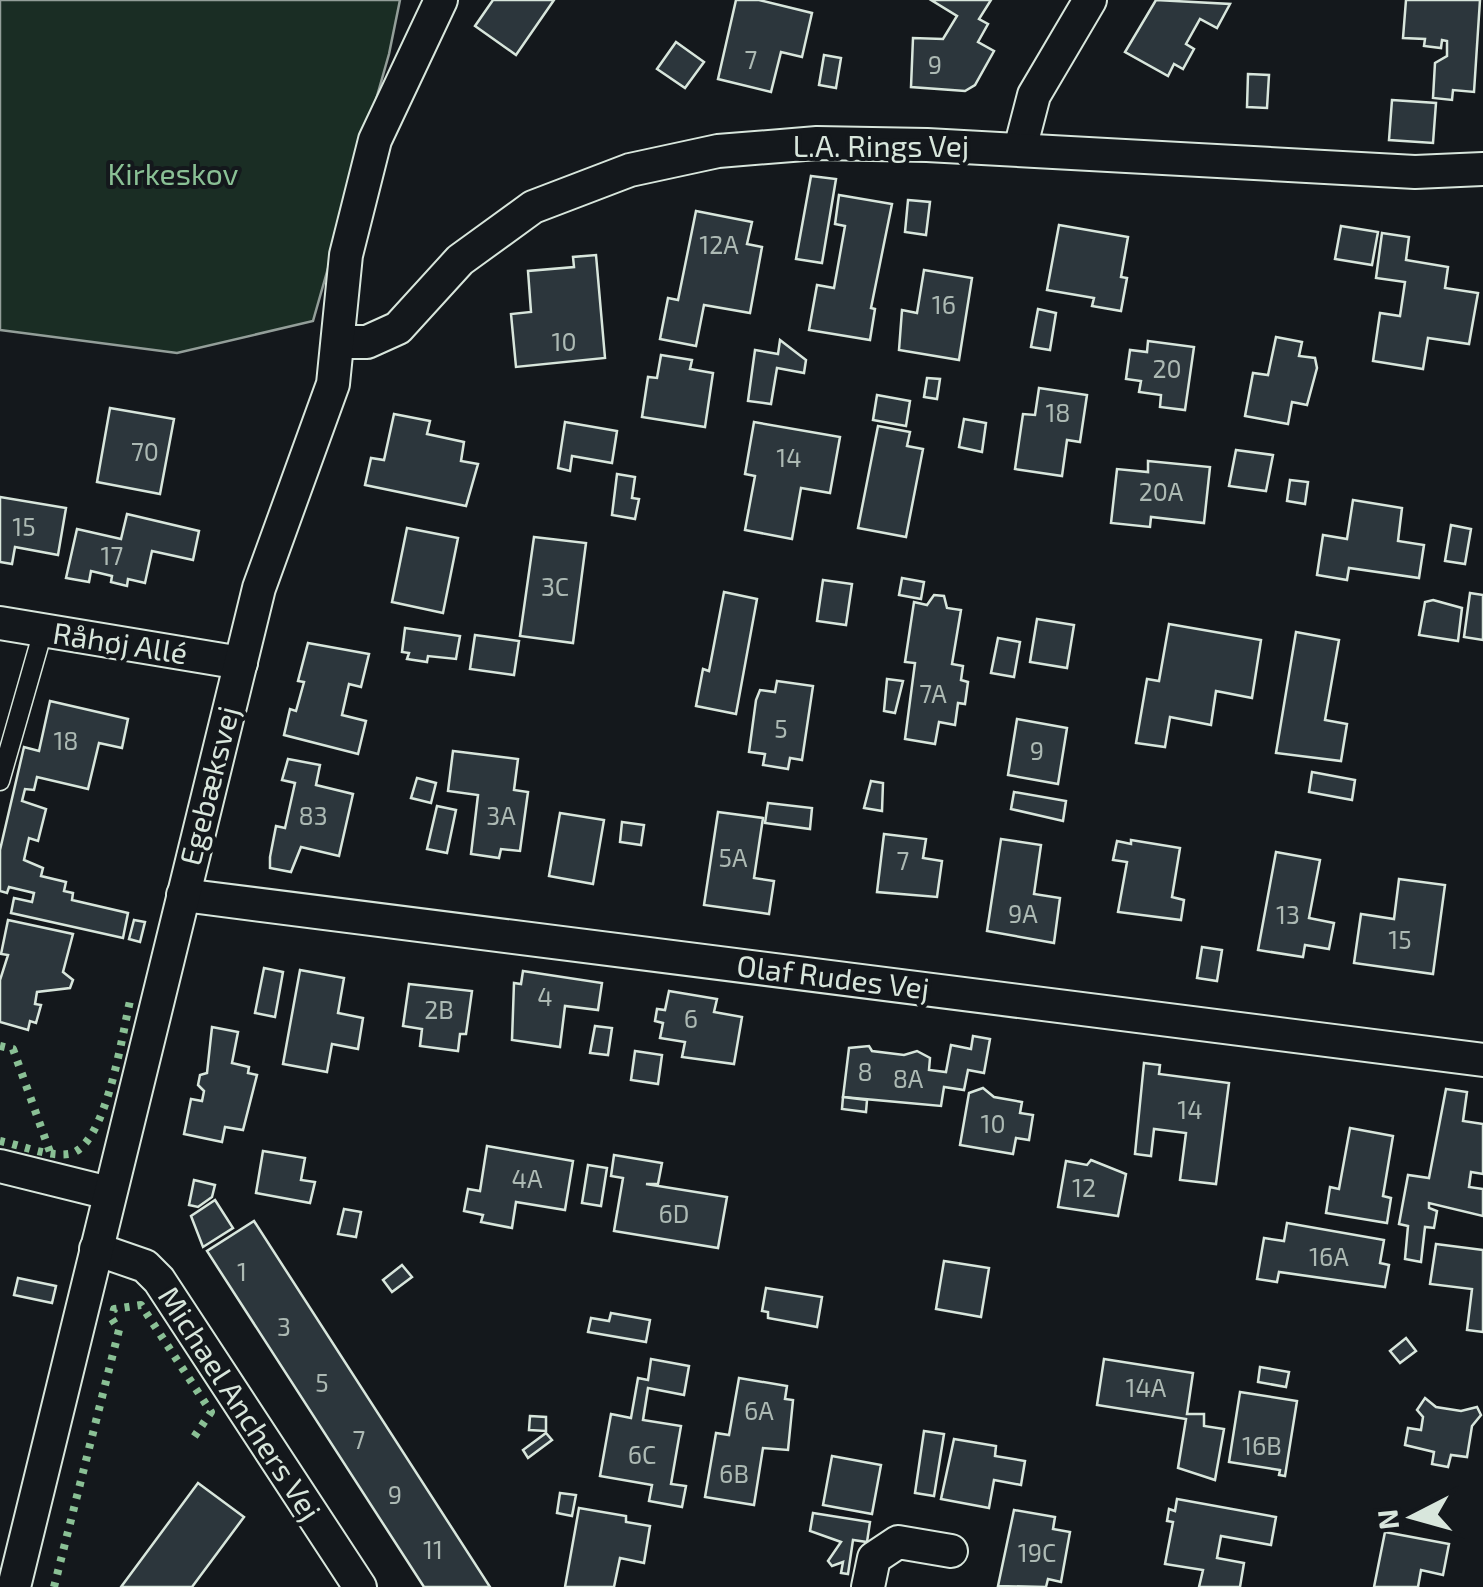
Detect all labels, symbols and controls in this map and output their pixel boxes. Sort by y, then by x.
house number: 7 [745,44,758,74]
house number: 9 [928,49,942,79]
street label: L.A. Rings Vej [793,127,969,163]
park label: Kirkeskov [108,155,239,191]
house number: 12A [699,229,739,259]
house number: 16 [932,289,956,319]
house number: 10 [551,326,577,356]
house number: 20 [1152,353,1182,383]
house number: 18 [1045,397,1071,427]
house number: 70 [131,436,159,466]
house number: 14 [776,442,802,472]
house number: 20A [1139,476,1184,506]
house number: 15 [12,511,36,541]
house number: 17 [101,540,124,570]
house number: 3C [541,571,569,601]
street label: Råhøj Allé [51,614,190,670]
house number: 7A [919,678,947,708]
street label: Egebæksvej [171,702,245,869]
house number: 5 [774,713,788,743]
house number: 18 [53,725,79,755]
house number: 9 [1030,735,1044,765]
house number: 83 [298,800,328,830]
house number: 3A [486,800,516,830]
house number: 5A [719,842,748,872]
house number: 7 [897,845,910,875]
house number: 9A [1008,898,1038,928]
house number: 13 [1276,899,1300,929]
house number: 15 [1388,924,1412,954]
street label: Olaf Rudes Vej [735,946,932,1006]
house number: 4 [537,981,553,1011]
house number: 2B [424,994,454,1024]
house number: 6 [684,1003,698,1033]
house number: 8 [857,1056,873,1086]
house number: 8A [893,1063,924,1093]
house number: 14 [1177,1094,1203,1124]
house number: 10 [980,1108,1006,1138]
house number: 4A [512,1163,543,1193]
house number: 12 [1072,1172,1096,1202]
house number: 6D [659,1198,689,1228]
house number: 16A [1309,1241,1349,1271]
house number: 1 [237,1256,247,1286]
street label: Michael Anchers Vej [152,1280,330,1526]
house number: 3 [277,1311,291,1341]
house number: 5 [315,1367,329,1397]
house number: 14A [1126,1372,1167,1402]
house number: 6A [744,1395,774,1425]
house number: 7 [353,1424,366,1454]
house number: 16B [1242,1430,1282,1460]
house number: 6C [628,1439,656,1469]
house number: 6B [719,1458,749,1488]
north arrow [1363,1467,1463,1567]
house number: 9 [388,1479,402,1509]
text: N [1369,1508,1405,1532]
house number: 11 [423,1534,443,1564]
house number: 19C [1018,1537,1056,1567]

